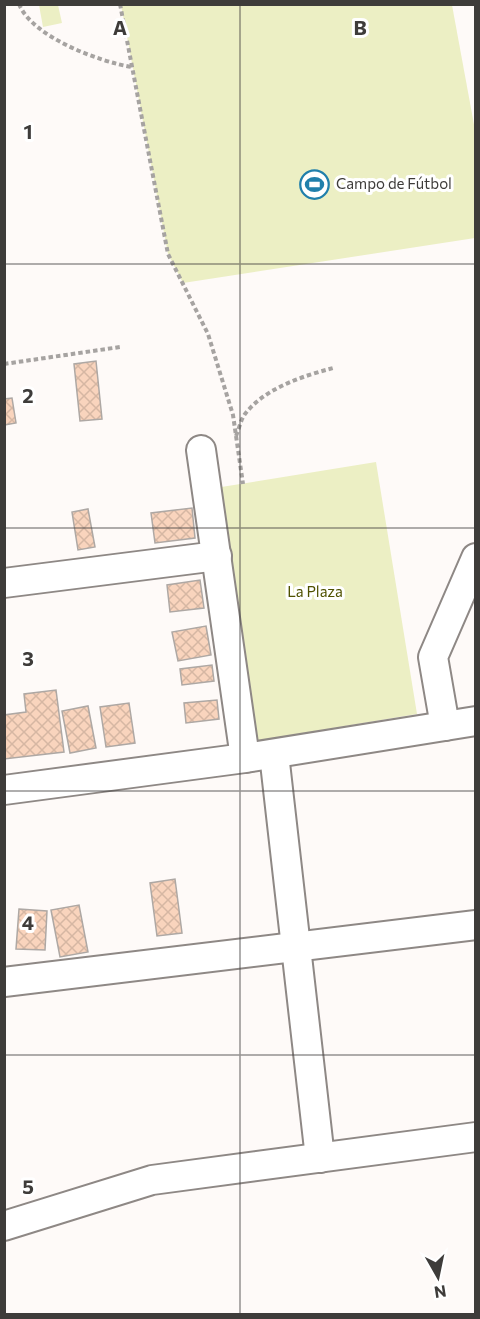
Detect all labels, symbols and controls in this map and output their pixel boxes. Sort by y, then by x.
text: A [113,15,127,39]
text: B [353,15,367,39]
text: 1 [23,119,33,143]
sports icon: Campo de Fútbol [299,168,331,200]
place label: Campo de Fútbol [336,174,452,192]
text: 2 [22,383,34,407]
park label: La Plaza [287,582,343,600]
text: 3 [22,646,34,670]
text: 4 [22,910,34,934]
text: 5 [22,1174,34,1198]
north arrow [408,1247,468,1307]
text: N [433,1282,448,1303]

